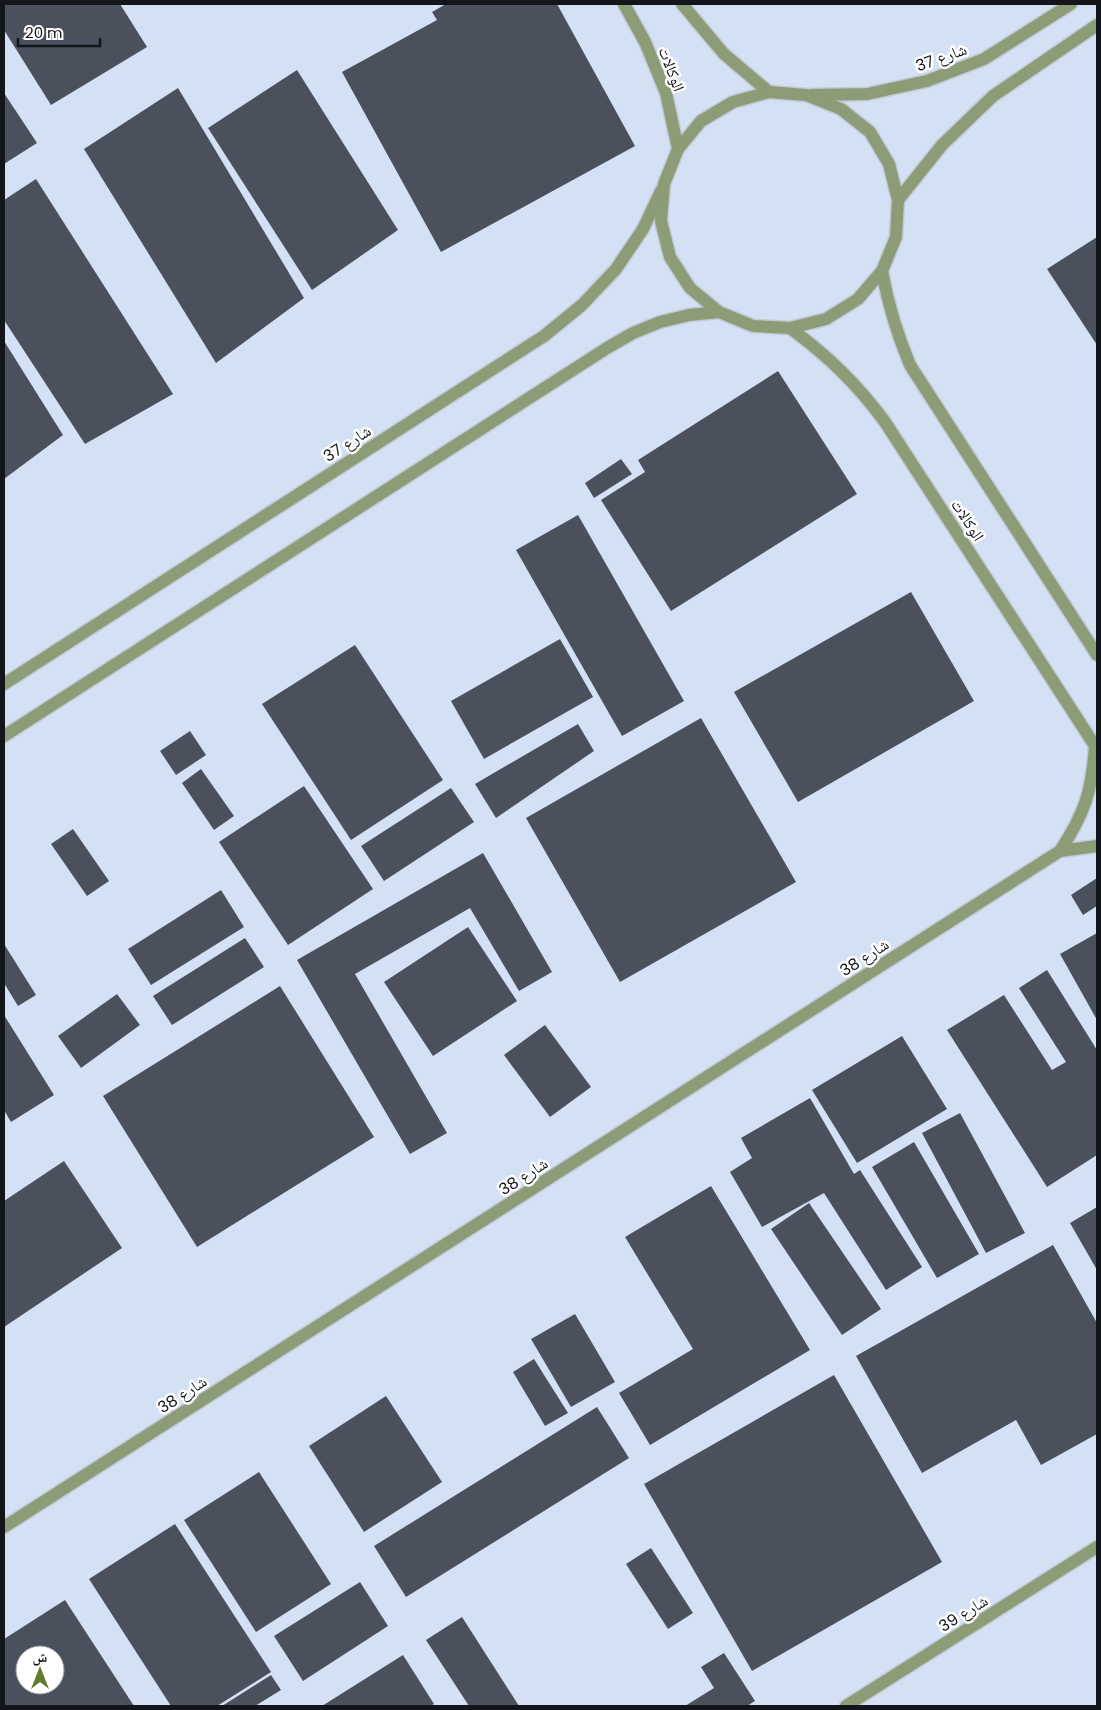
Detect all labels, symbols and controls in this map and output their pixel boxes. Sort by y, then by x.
scale bar [18,15,100,47]
text: 20 m [25,22,63,43]
street label: شارع 37 [912,38,970,77]
street label: الوكالات [653,44,691,95]
street label: شارع 37 [319,419,376,467]
street label: الوكالات [945,495,990,546]
street label: شارع 38 [835,933,893,982]
street label: شارع 38 [494,1152,552,1201]
street label: شارع 38 [153,1370,211,1419]
street label: شارع 39 [934,1589,992,1638]
north arrow [15,1645,65,1695]
text: ش [33,1647,48,1667]

